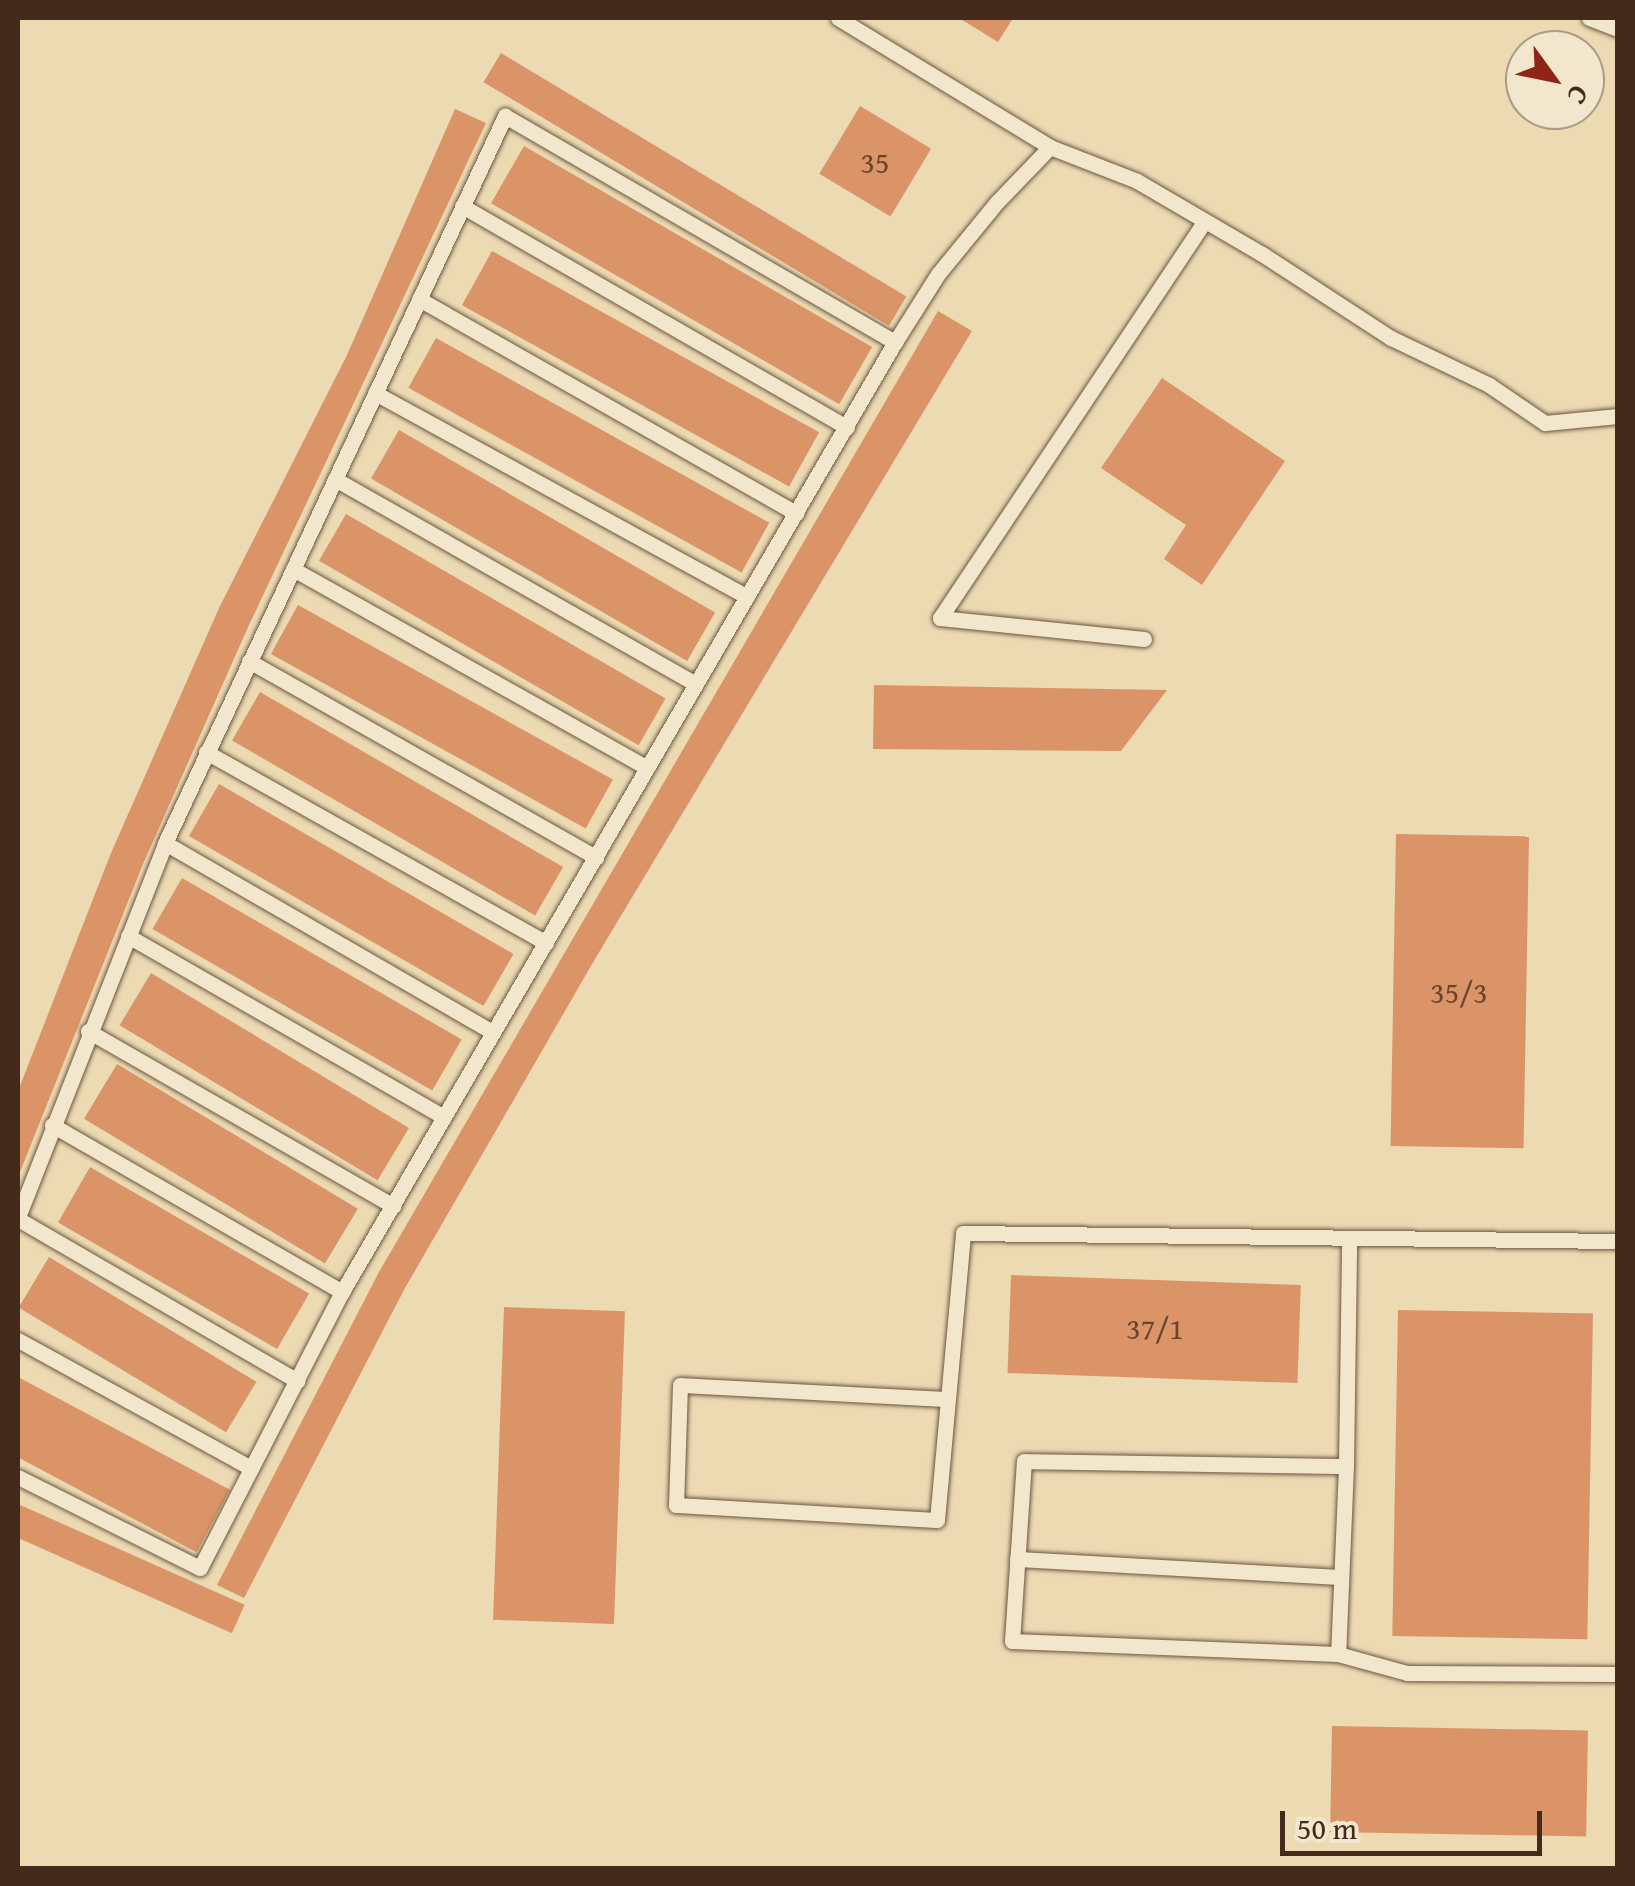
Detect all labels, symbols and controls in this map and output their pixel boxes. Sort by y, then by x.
north arrow [1505,30,1605,130]
text: С [1557,78,1600,113]
house number: 35 [861,144,889,180]
house number: 35/3 [1430,974,1488,1010]
house number: 37/1 [1126,1310,1184,1346]
scale bar [1285,1791,1548,1853]
text: 50 m [1297,1806,1357,1850]

